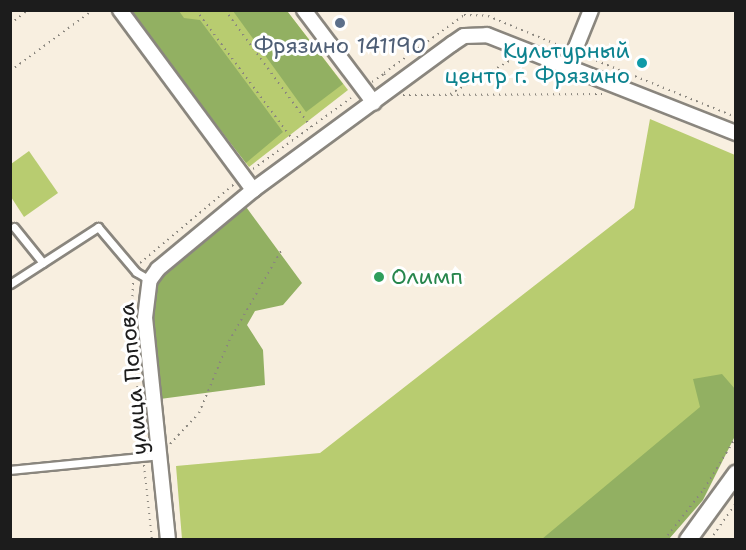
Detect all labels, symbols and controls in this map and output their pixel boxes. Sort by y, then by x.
marker: Фрязино 141190 [333,16,347,30]
place label: Фрязино 141190 [254,33,426,59]
place label: Культурный центр г. Фрязино [445,37,630,88]
marker: Культурный центр г. Фрязино [635,56,649,70]
place label: Олимп [391,264,463,290]
marker: Олимп [372,270,386,284]
street label: улица Попова [113,302,153,456]

